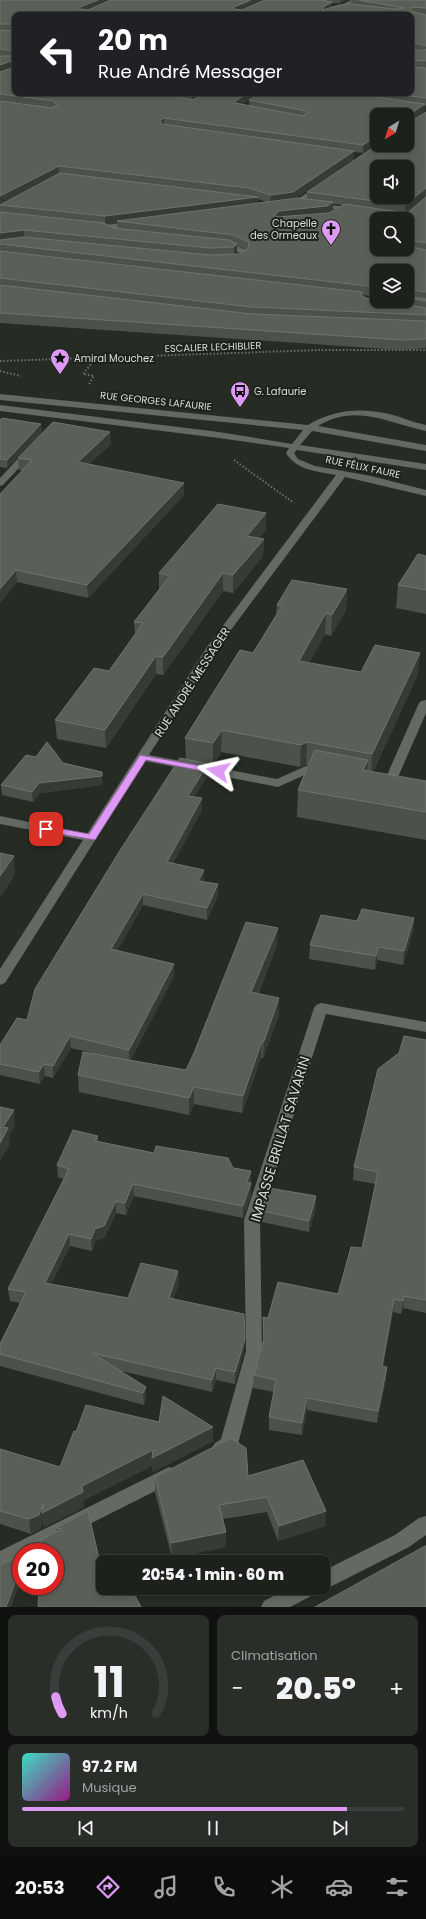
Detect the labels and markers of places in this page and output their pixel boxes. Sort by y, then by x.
place label: Chapelle des Ormeaux [250,216,317,243]
church icon: Chapelle des Ormeaux [320,218,342,246]
place icon: Amiral Mouchez [49,347,71,375]
place label: Amiral Mouchez [74,351,154,366]
bus stop icon: G. Lafaurie [229,380,251,408]
place label: G. Lafaurie [254,384,306,399]
pin [29,812,63,846]

